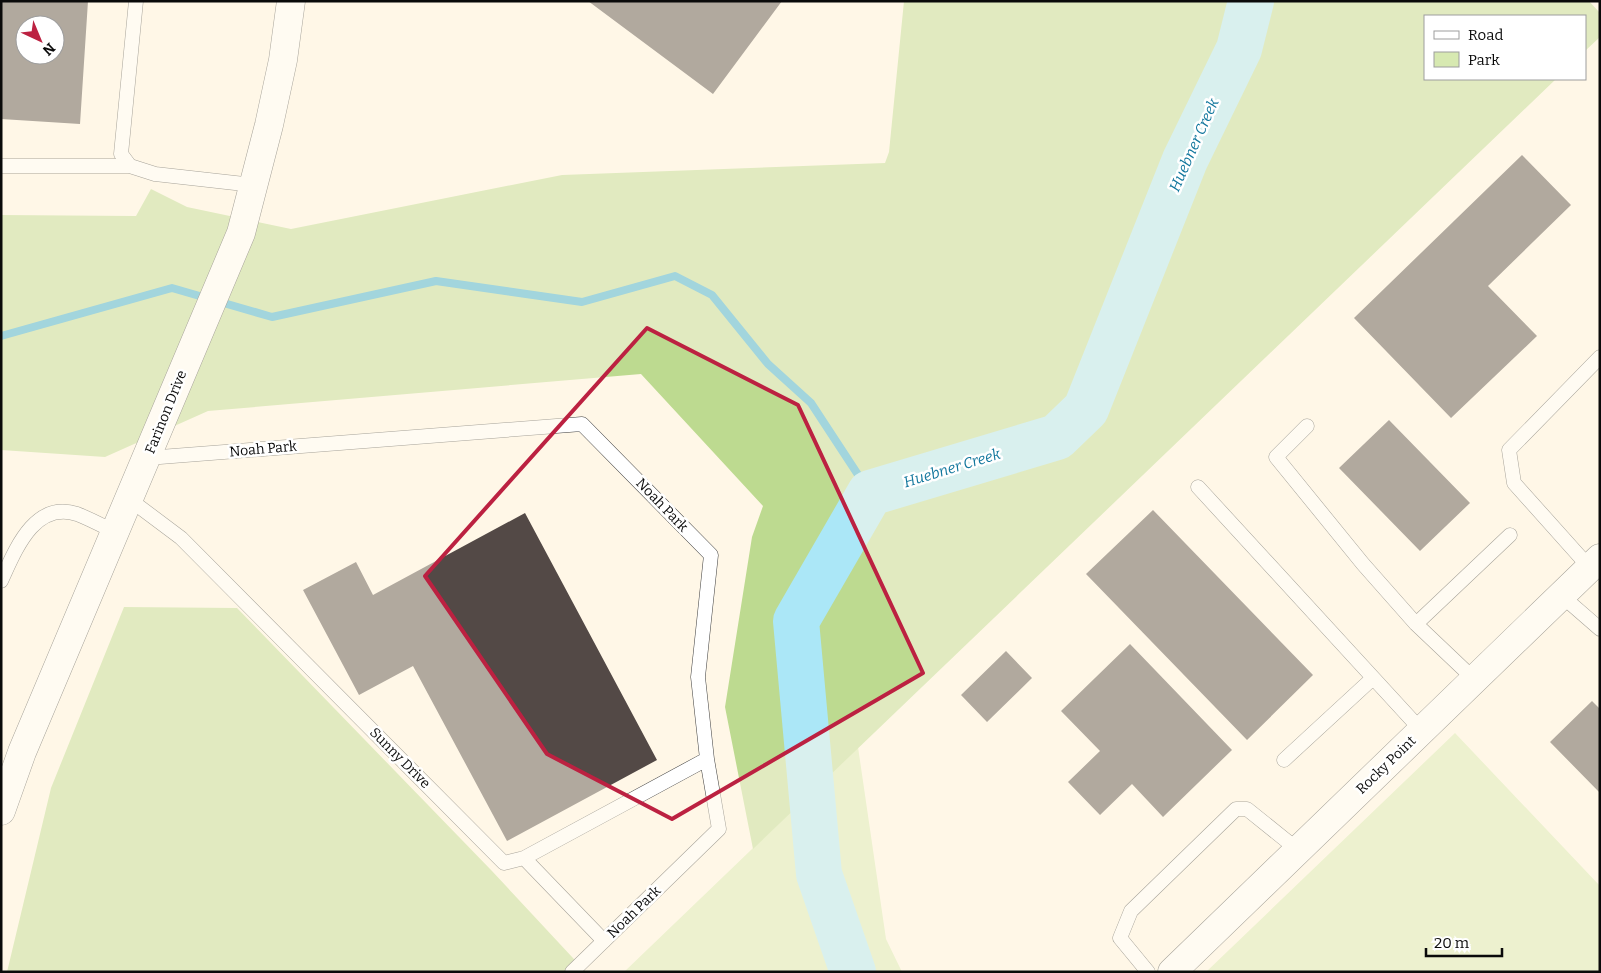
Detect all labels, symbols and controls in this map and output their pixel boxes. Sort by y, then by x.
north arrow [15,15,65,65]
legend [1424,15,1586,80]
text: Road [1468,26,1503,44]
text: N [39,39,58,59]
text: Park [1468,51,1500,69]
water label: Huebner Creek [1165,95,1223,194]
street label: Farinon Drive [142,368,190,456]
street label: Noah Park [229,438,297,460]
water label: Huebner Creek [901,444,1003,491]
street label: Noah Park [632,475,692,535]
street label: Sunny Drive [366,724,434,792]
street label: Rocky Point [1353,732,1419,798]
street label: Noah Park [604,882,664,942]
scale bar [1426,926,1502,958]
text: 20 m [1434,934,1470,952]

